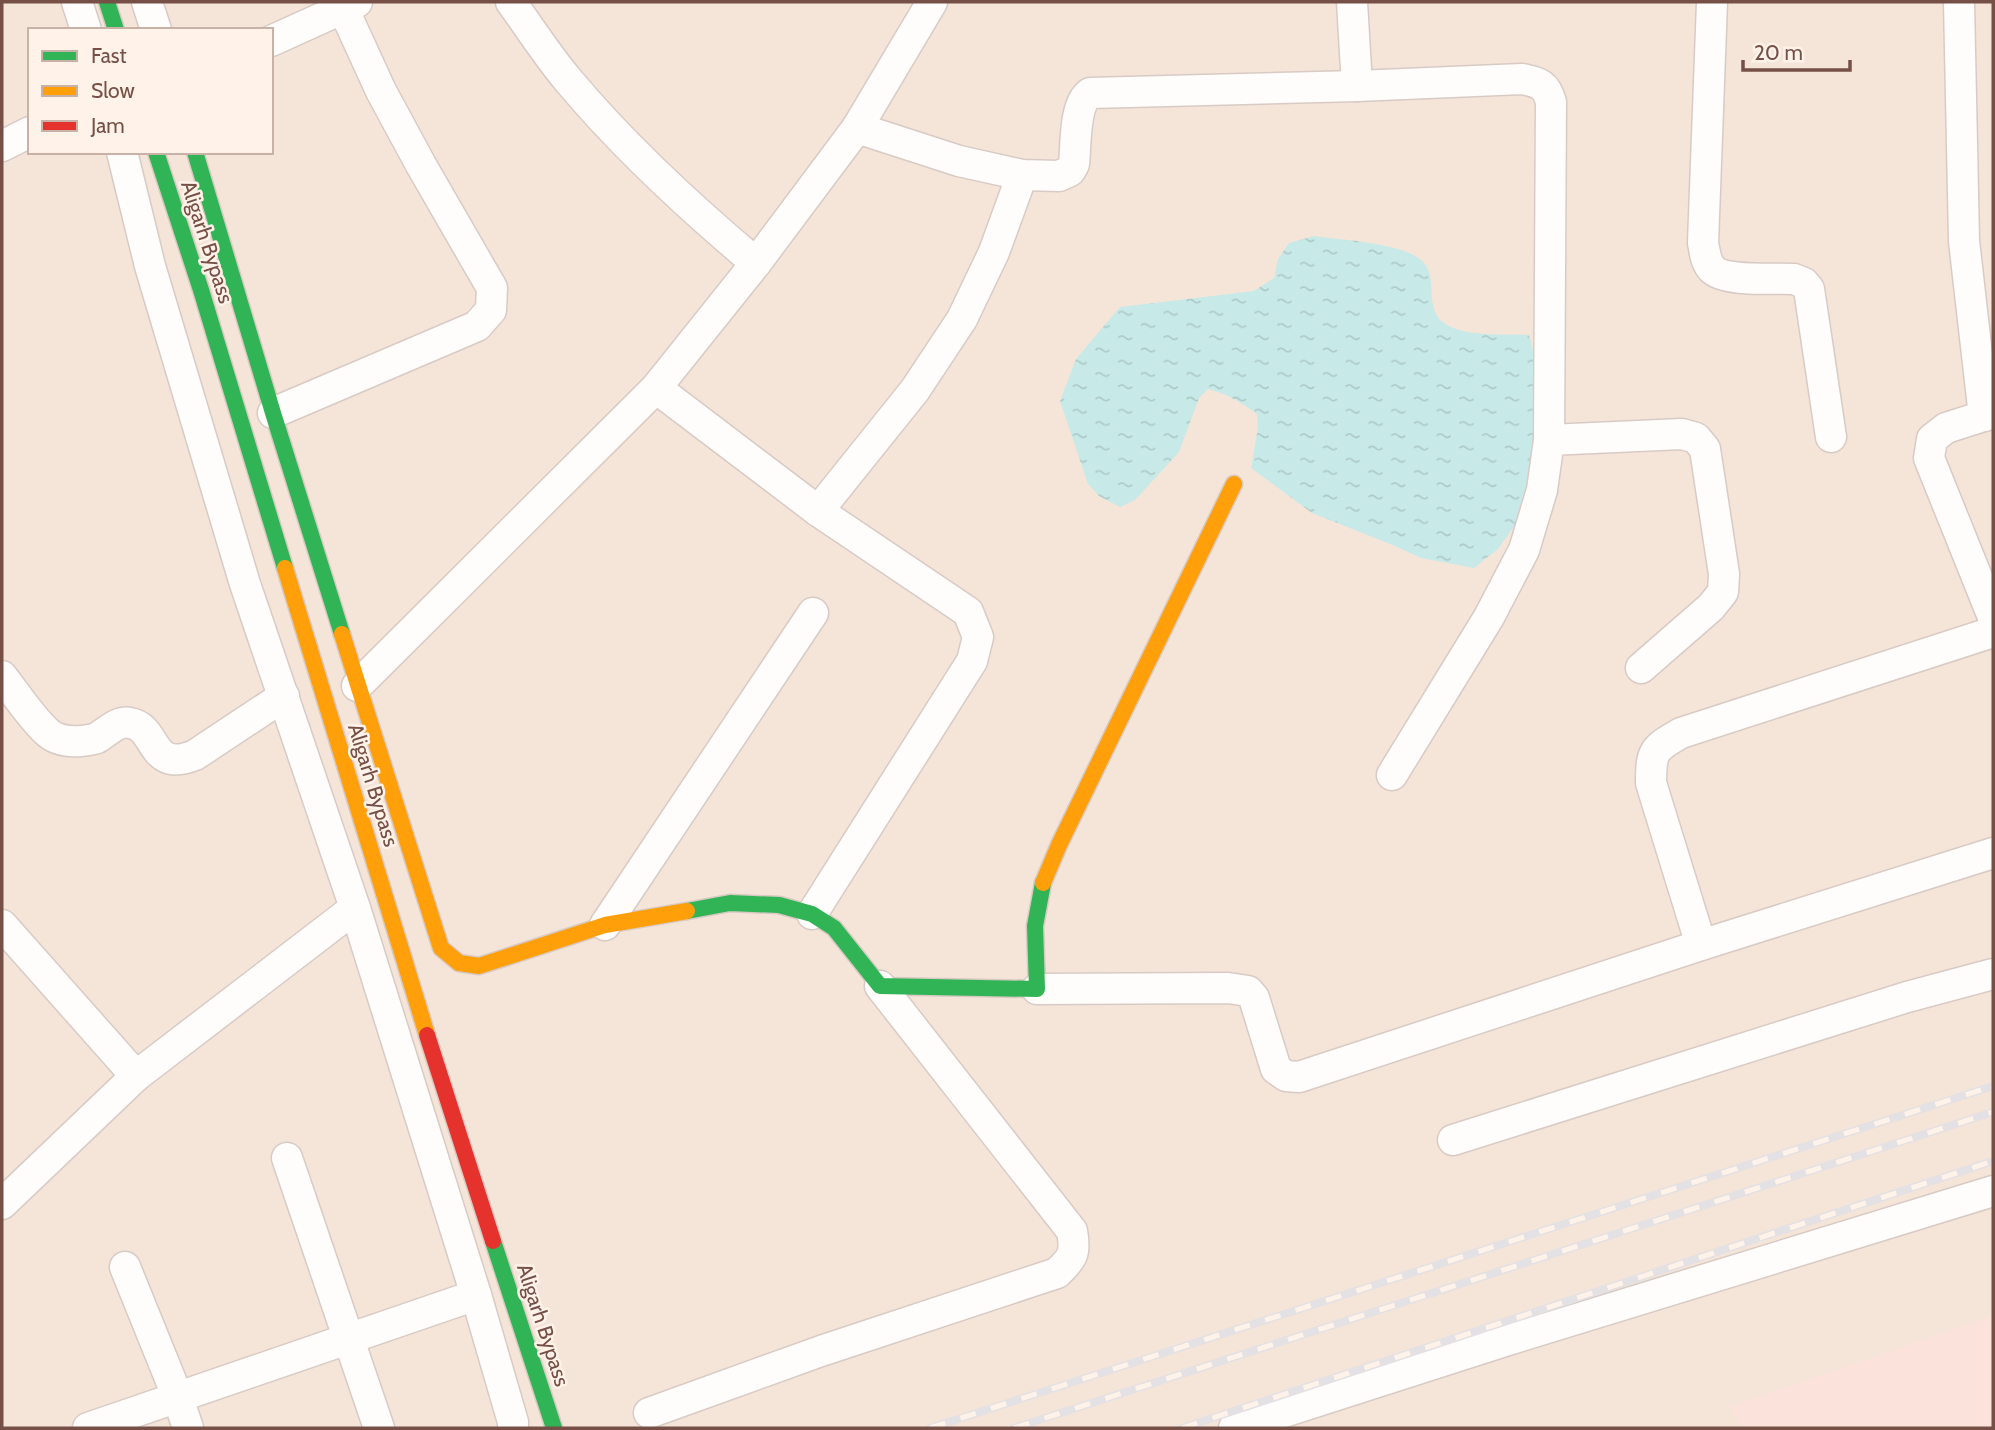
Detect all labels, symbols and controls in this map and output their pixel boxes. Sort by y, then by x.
legend [28,28,273,154]
scale bar [1743,28,1850,72]
text: 20 m [1754,40,1803,65]
text: Fast [91,43,127,68]
text: Slow [91,78,135,103]
text: Jam [90,113,125,138]
street label: Aligarh Bypass [176,177,239,307]
street label: Aligarh Bypass [343,720,404,850]
street label: Aligarh Bypass [512,1260,575,1390]

